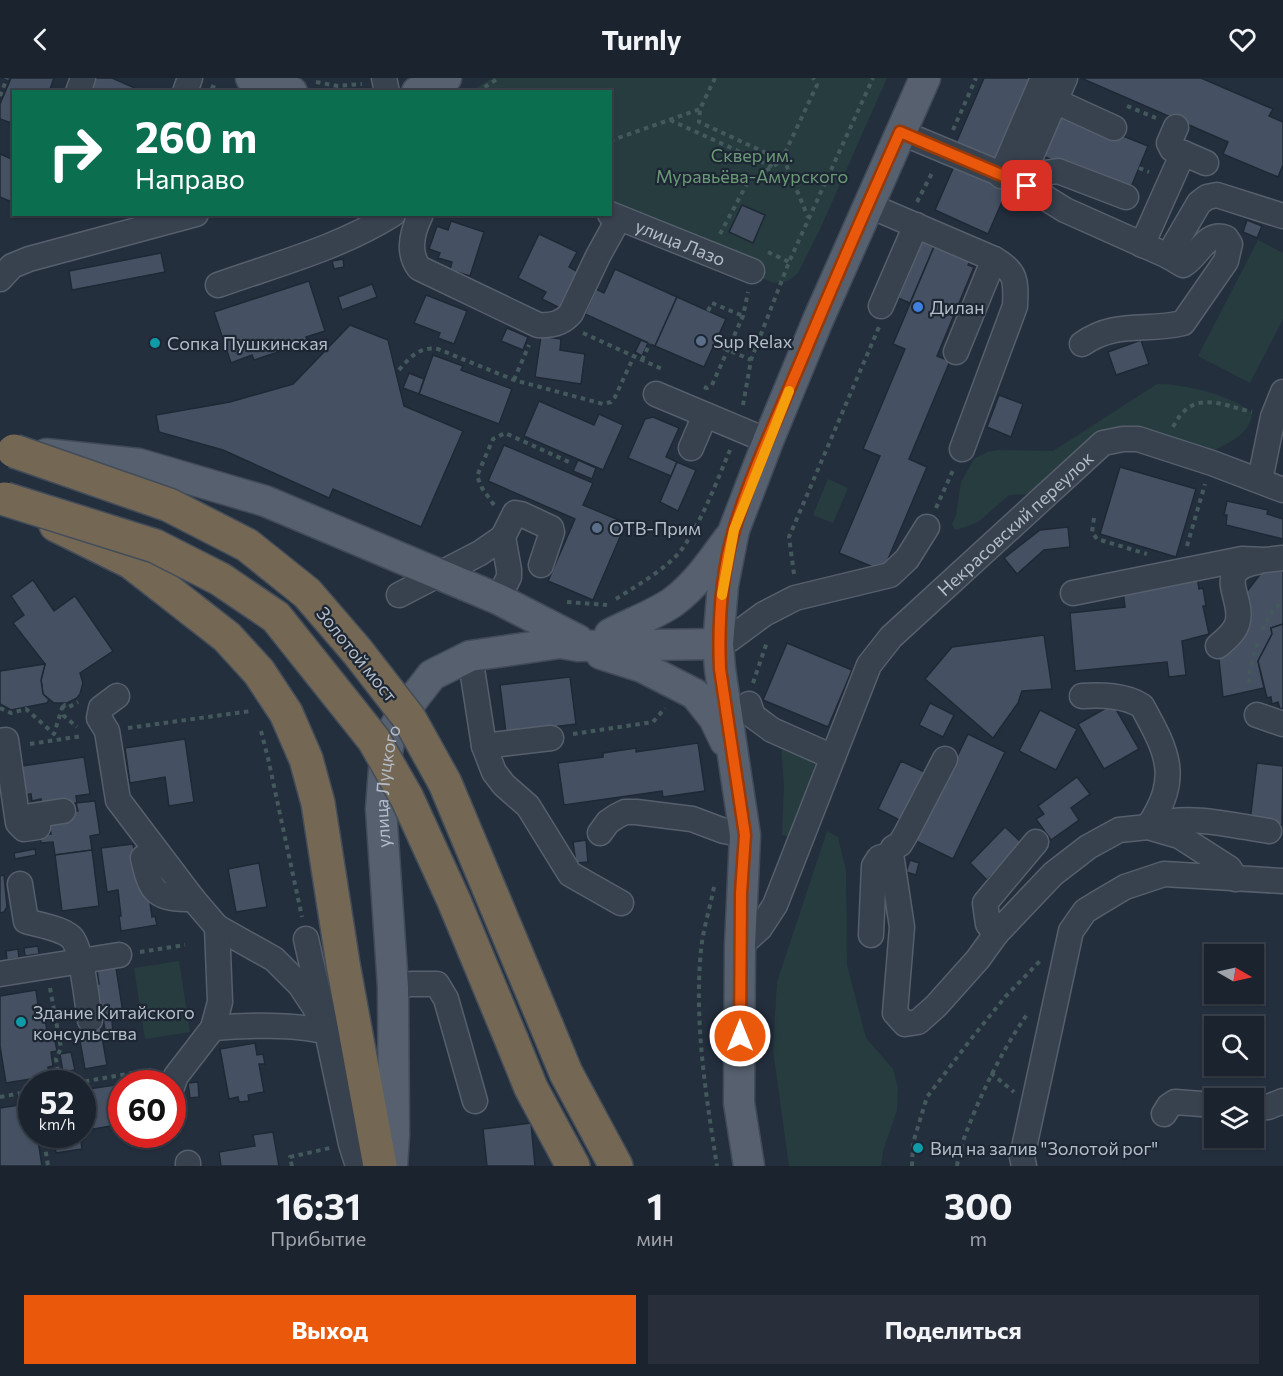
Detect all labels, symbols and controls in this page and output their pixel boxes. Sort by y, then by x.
icon: back [24,23,57,56]
text: Turnly [601,23,682,56]
icon: heart [1226,23,1259,56]
text: 260 m [135,110,257,162]
icon: right [36,114,114,192]
park label: Сквер им. Муравьёва-Амурского [656,144,848,187]
pin [1001,160,1052,211]
text: Направо [135,162,245,195]
icon: arrive [1010,169,1043,202]
street label: улица Лазо [632,214,729,270]
place label: Дилан [930,296,984,318]
marker: Дилан [911,300,925,314]
place label: Sup Relax [713,330,793,352]
place label: Сопка Пушкинская [167,332,328,354]
marker: Sup Relax [694,334,708,348]
marker: Сопка Пушкинская [148,336,162,350]
street label: Некрасовский переулок [933,446,1098,600]
place label: ОТВ-Прим [609,517,701,539]
marker: ОТВ-Прим [590,521,604,535]
street label: Золотой мост [312,602,402,706]
street label: улица Луцкого [370,720,405,848]
north arrow [1204,944,1264,1004]
map controls [1204,944,1264,1148]
place label: Здание Китайского консульства [33,1001,195,1044]
position arrow [708,1004,772,1068]
marker: Здание Китайского консульства [14,1015,28,1029]
button: search [1204,1016,1264,1076]
speed limit sign: 60 [108,1070,186,1148]
text: 52 [40,1083,74,1120]
button: layers [1204,1088,1264,1148]
text: km/h [39,1115,75,1133]
place label: Вид на залив "Золотой рог" [930,1137,1158,1159]
marker: Вид на залив "Золотой рог" [911,1141,925,1155]
text: 16:31 [276,1183,361,1227]
text: 1 [647,1183,663,1227]
text: 300 [944,1183,1013,1227]
text: Прибытие [270,1226,366,1250]
text: мин [637,1226,674,1250]
text: m [970,1226,987,1250]
button: Выход [24,1295,636,1364]
button: Поделиться [648,1295,1259,1364]

